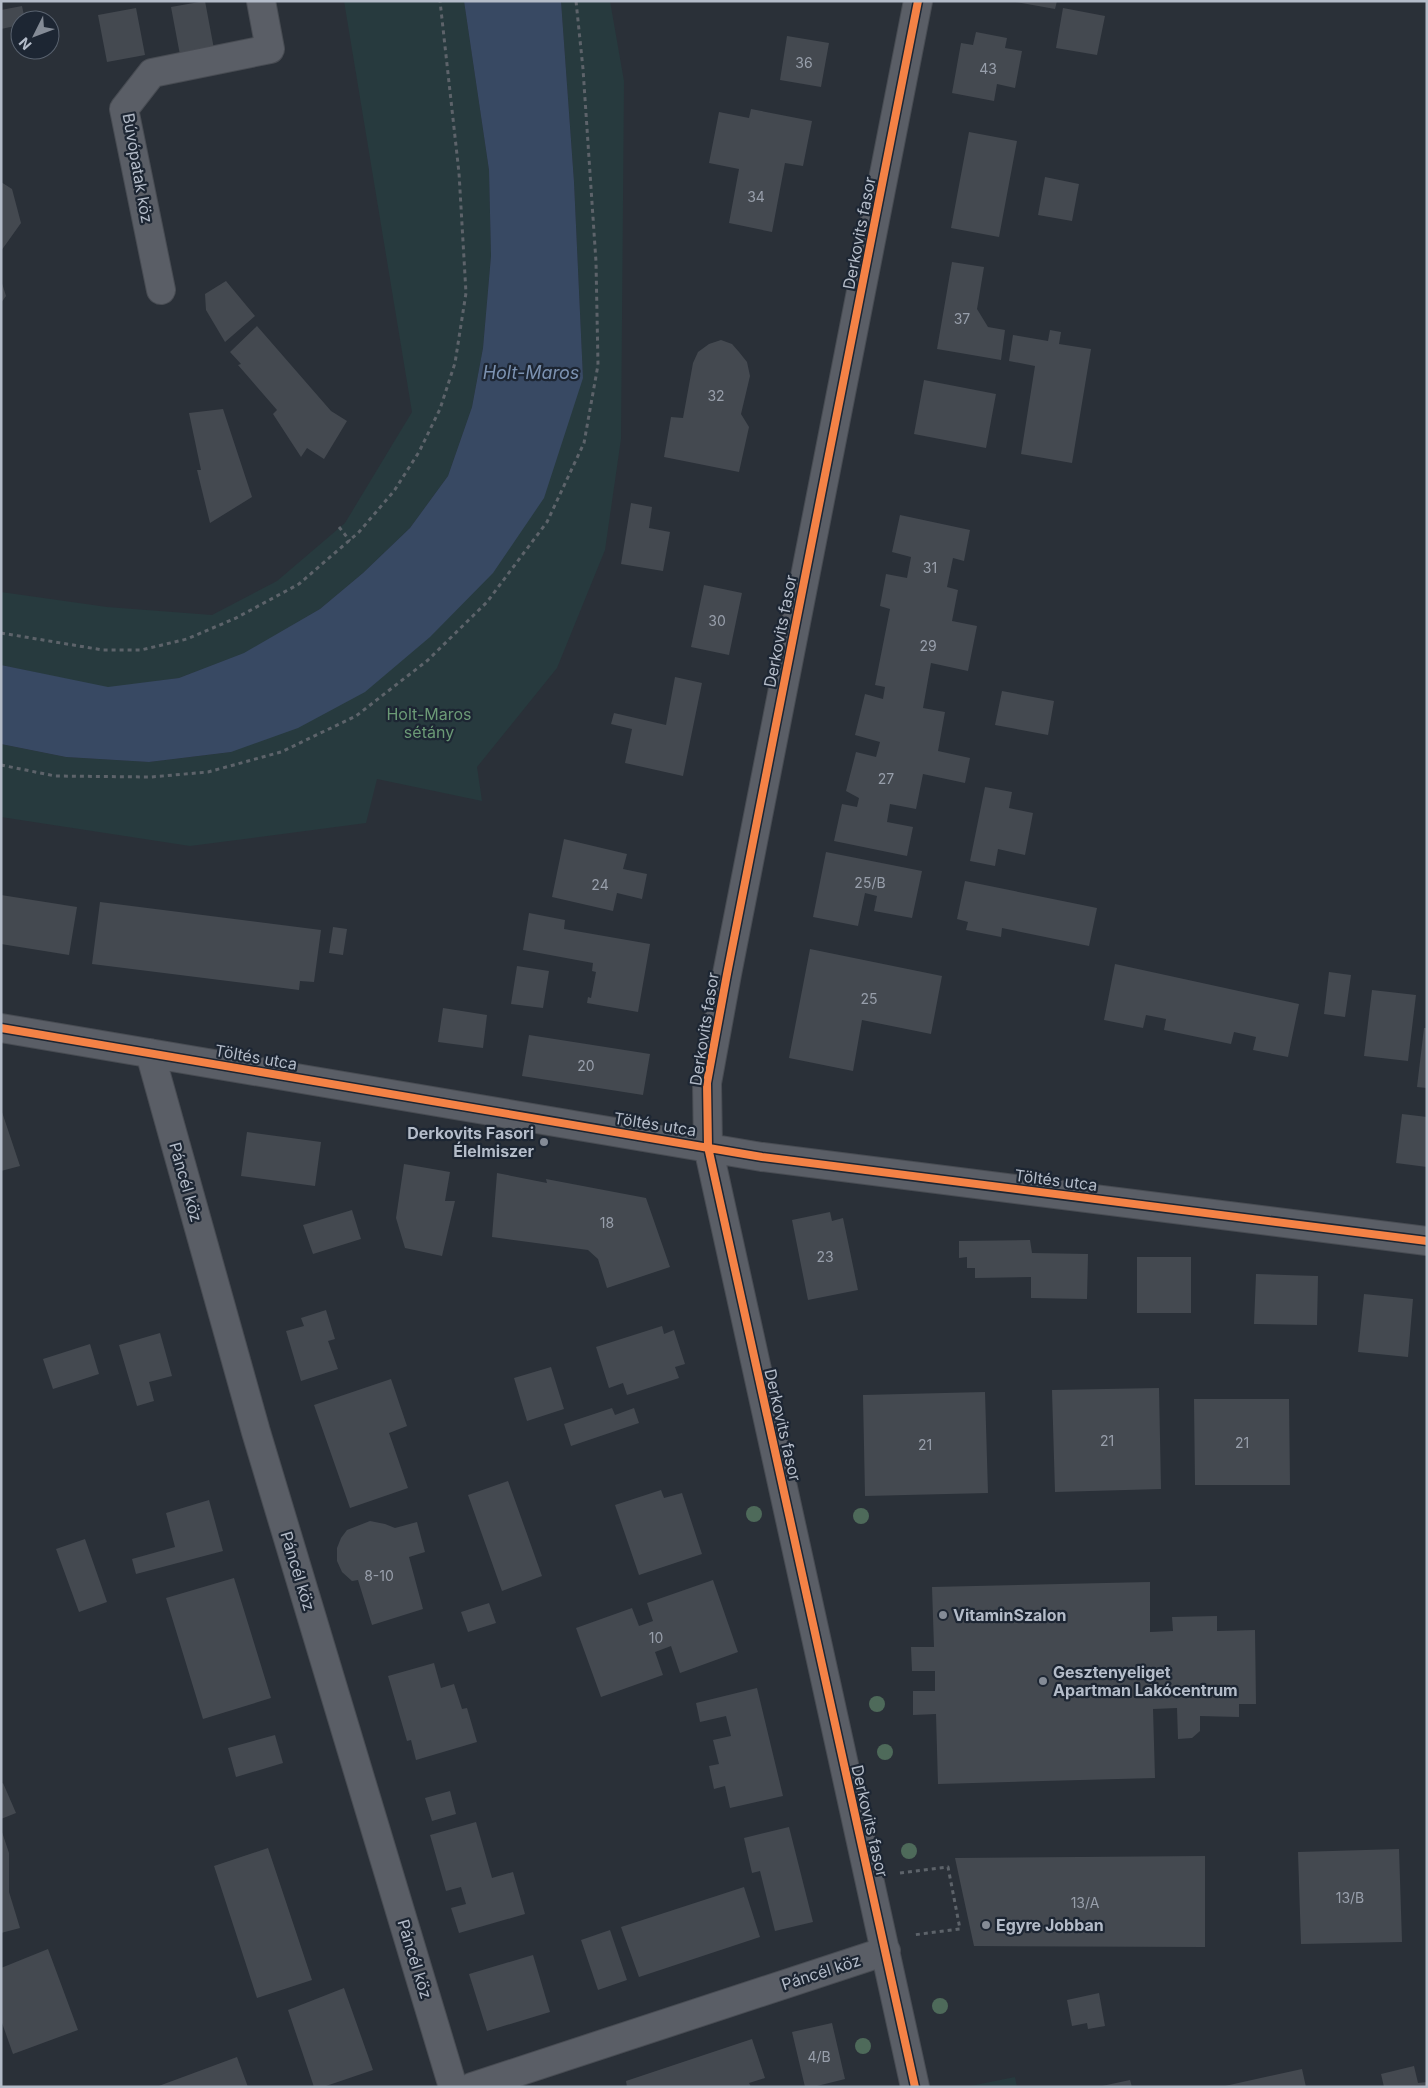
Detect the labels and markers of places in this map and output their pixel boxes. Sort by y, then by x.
place label: Derkovits Fasori Élelmiszer [407,1123,534,1161]
marker: Derkovits Fasori Élelmiszer [538,1136,550,1148]
place label: VitaminSzalon [953,1605,1066,1625]
marker: VitaminSzalon [937,1609,949,1621]
place label: Gesztenyeliget Apartman Lakócentrum [1053,1662,1238,1700]
marker: Gesztenyeliget Apartman Lakócentrum [1037,1675,1049,1687]
place label: Egyre Jobban [996,1915,1104,1935]
marker: Egyre Jobban [980,1919,992,1931]

